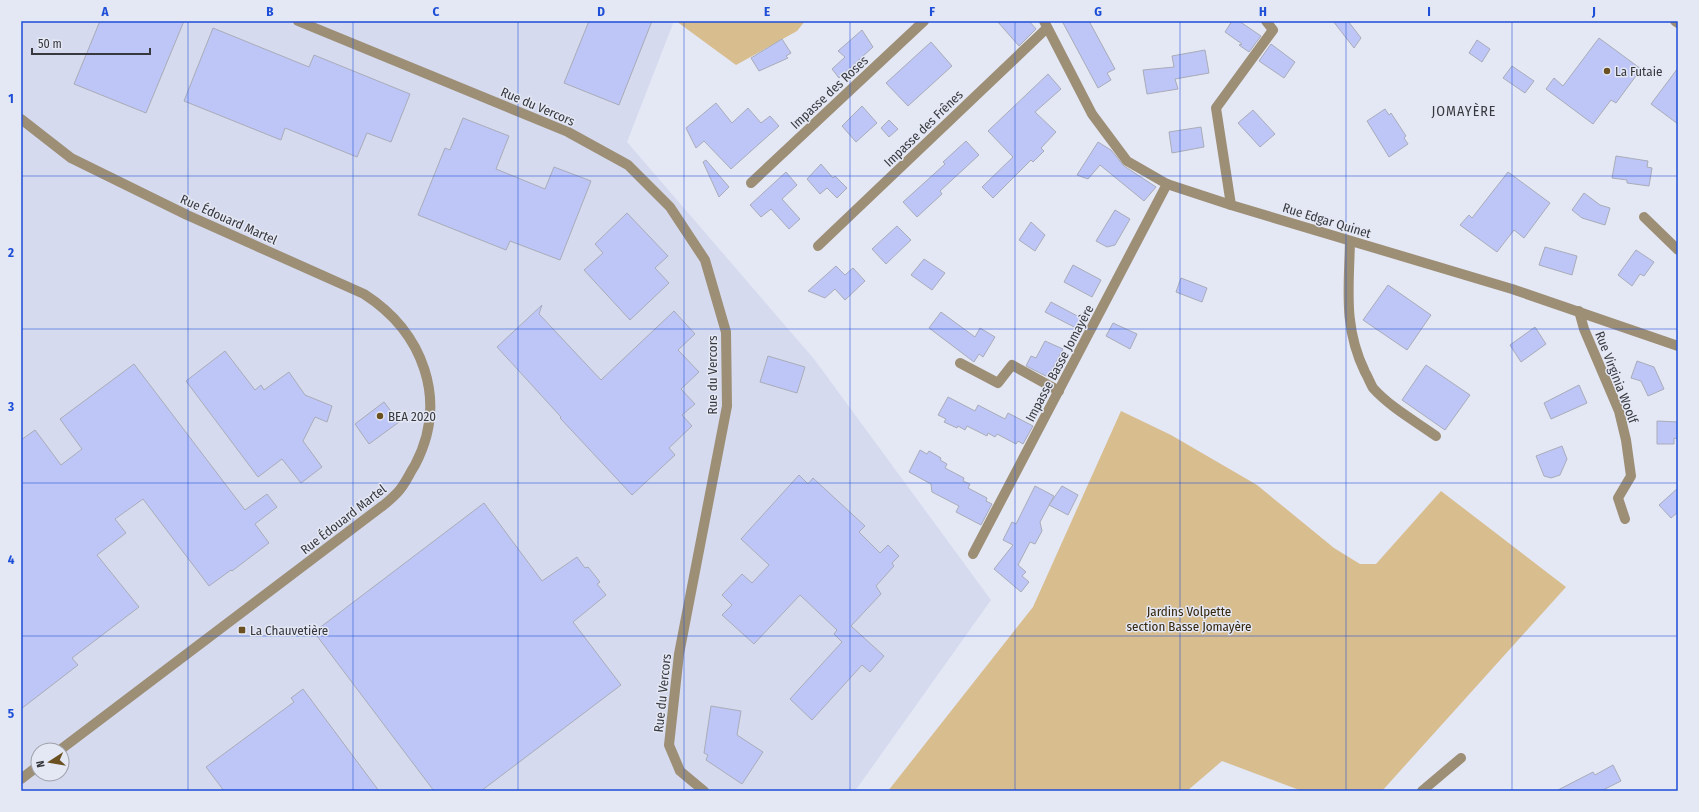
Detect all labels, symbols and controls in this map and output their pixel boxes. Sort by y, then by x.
text: A [100,4,109,19]
text: B [266,4,274,19]
text: C [433,4,440,19]
text: D [597,4,605,19]
text: E [764,4,770,19]
text: F [929,4,935,19]
text: G [1094,4,1102,19]
text: H [1259,4,1267,19]
text: I [1427,4,1431,19]
text: J [1591,4,1596,19]
scale bar [32,30,150,56]
text: 50 m [38,37,62,51]
street label: Impasse des Roses [788,52,871,132]
place label: La Futaie [1615,64,1662,79]
marker: La Futaie [1602,66,1612,76]
street label: Rue du Vercors [498,84,578,129]
street label: Impasse des Frênes [881,87,966,170]
text: 1 [8,91,14,106]
district label: JOMAYÈRE [1432,102,1496,120]
street label: Rue Édouard Martel [178,191,280,248]
street label: Rue Edgar Quinet [1281,200,1374,241]
text: 2 [7,245,14,260]
street label: Impasse Basse Jomayère [1022,302,1097,424]
street label: Rue Virginia Woolf [1592,329,1641,426]
street label: Rue du Vercors [705,335,720,415]
text: 3 [7,399,14,414]
place label: BEA 2020 [388,409,436,424]
marker: BEA 2020 [375,411,385,421]
street label: Rue Édouard Martel [298,481,390,557]
text: 4 [8,552,15,567]
park label: Jardins Volpette section Basse Jomayère [1127,604,1251,634]
place label: La Chauvetière [250,623,328,638]
marker: La Chauvetière [237,625,247,635]
street label: Rue du Vercors [651,652,674,733]
text: 5 [8,706,14,721]
north arrow [30,742,70,782]
text: N [34,759,48,769]

